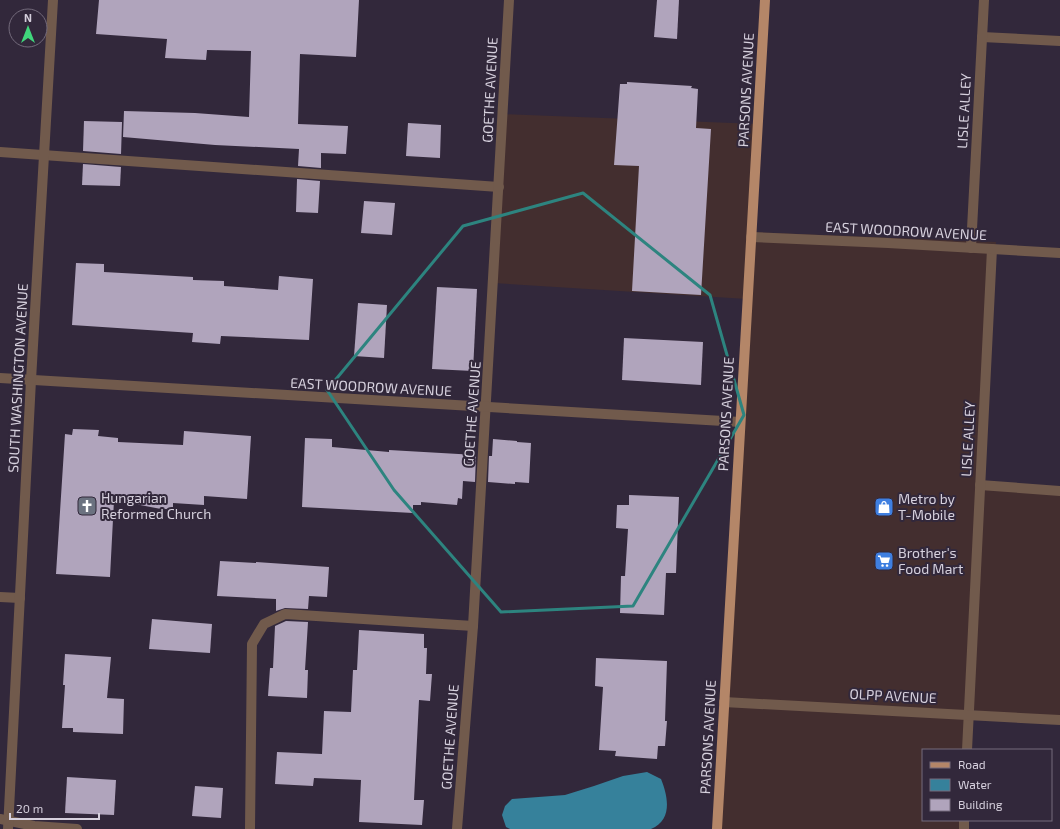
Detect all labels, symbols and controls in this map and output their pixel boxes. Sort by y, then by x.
north arrow [8,8,48,48]
text: N [24,11,32,24]
street label: PARSONS AVENUE [734,32,757,148]
street label: GOETHE AVENUE [478,37,501,143]
street label: LISLE ALLEY [953,73,974,149]
street label: EAST WOODROW AVENUE [825,218,987,243]
street label: SOUTH WASHINGTON AVENUE [4,283,31,473]
street label: PARSONS AVENUE [714,356,737,472]
street label: GOETHE AVENUE [459,360,484,467]
street label: EAST WOODROW AVENUE [290,374,452,399]
street label: LISLE ALLEY [957,401,978,477]
place label: Hungarian Reformed Church [101,489,211,522]
place label: Metro by T-Mobile [898,490,956,523]
church icon: Hungarian Reformed Church [76,495,98,517]
shop icon: Metro by T-Mobile [873,496,895,518]
place label: Brother's Food Mart [898,544,963,577]
supermarket icon: Brother's Food Mart [873,550,895,572]
street label: PARSONS AVENUE [696,679,719,795]
street label: GOETHE AVENUE [437,683,462,790]
street label: OLPP AVENUE [849,685,937,706]
legend [922,749,1052,821]
text: Road [958,757,986,771]
text: Water [958,777,992,791]
scale bar [10,795,99,821]
text: Building [958,797,1003,811]
text: 20 m [16,801,43,815]

